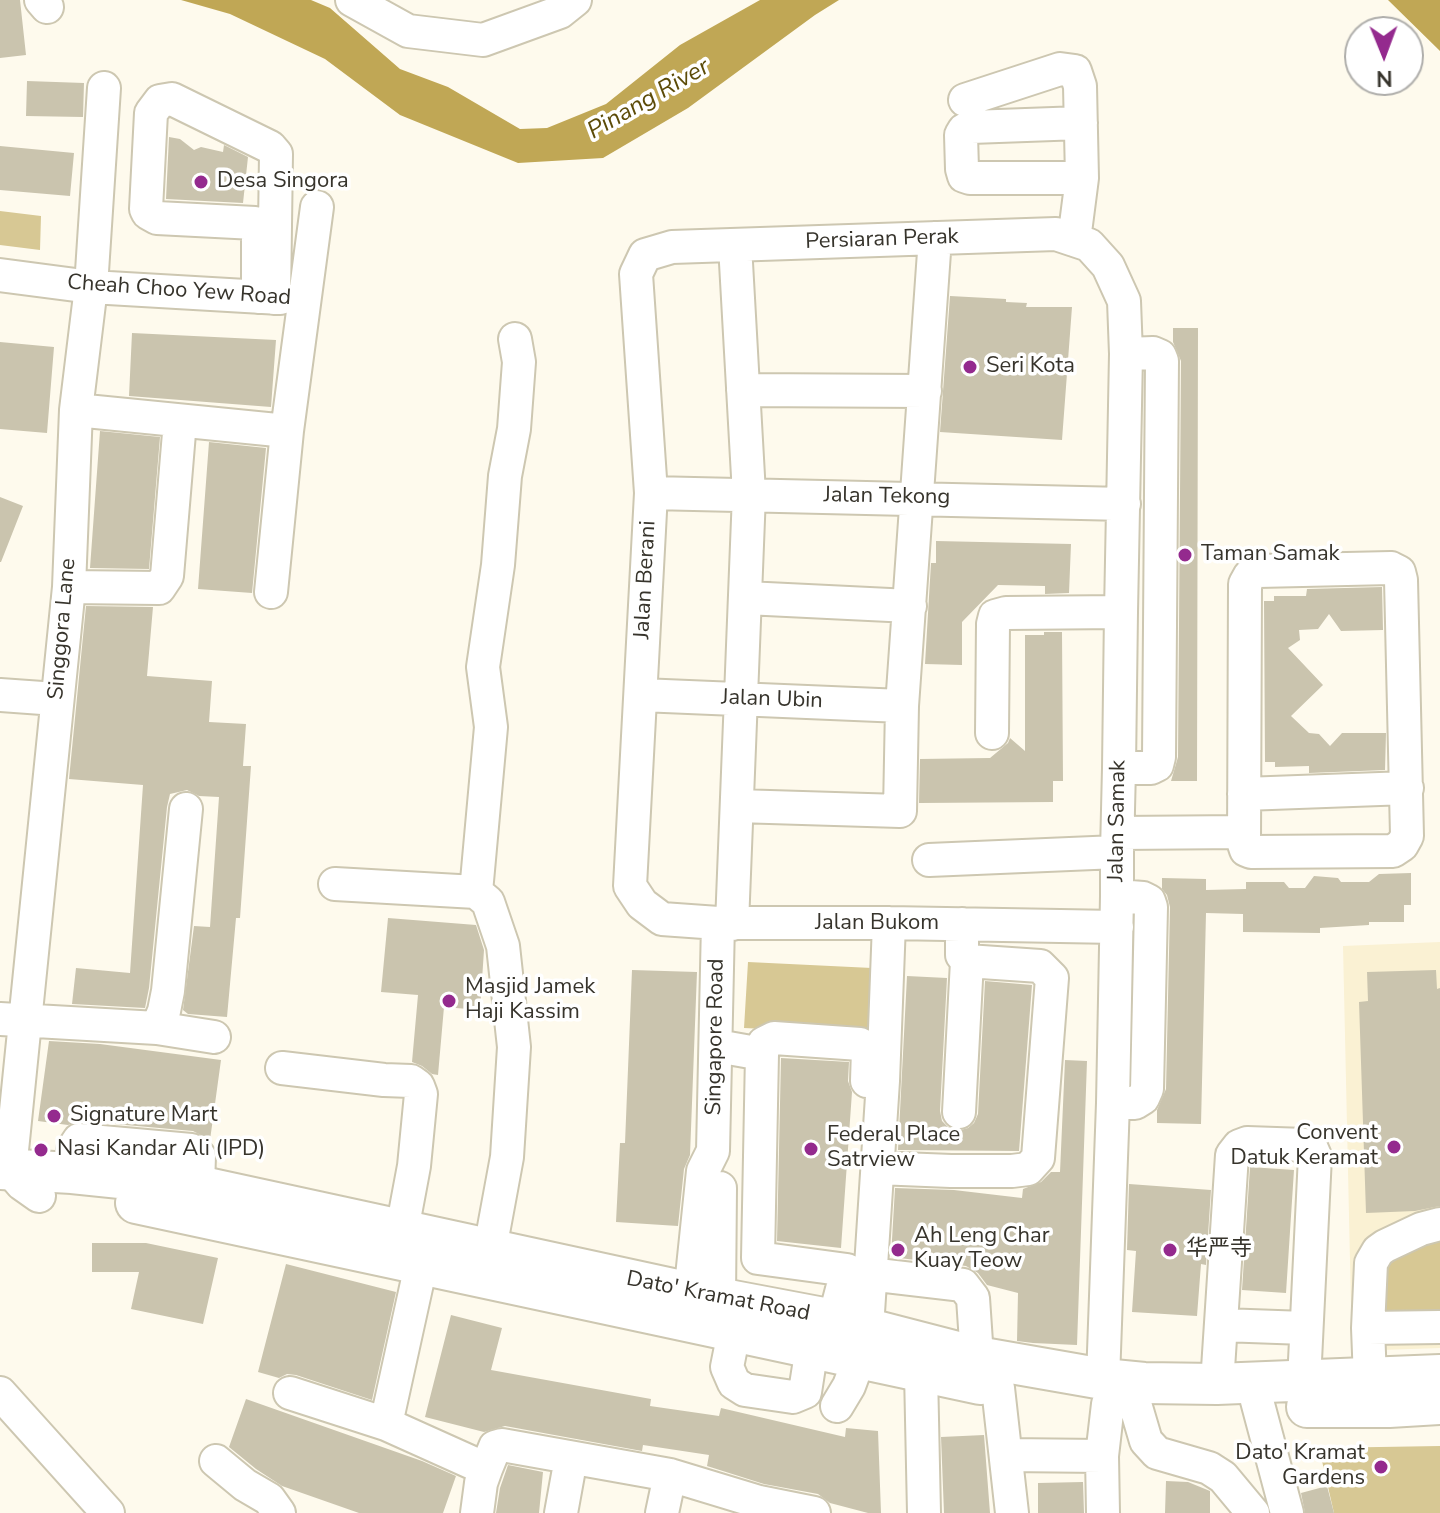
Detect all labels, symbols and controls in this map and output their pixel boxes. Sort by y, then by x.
north arrow [1344,16,1424,96]
water label: Pinang River [583,53,715,147]
text: N [1376,63,1393,93]
place label: Desa Singora [217,169,349,195]
marker: Desa Singora [192,173,210,191]
street label: Persiaran Perak [805,224,959,256]
street label: Cheah Choo Yew Road [66,270,292,312]
place label: Seri Kota [986,354,1075,380]
marker: Seri Kota [961,358,979,376]
street label: Jalan Tekong [823,483,951,511]
street label: Jalan Berani [630,520,662,640]
place label: Taman Samak [1201,542,1340,568]
marker: Taman Samak [1176,546,1194,564]
street label: Singgora Lane [44,557,82,701]
street label: Jalan Ubin [721,685,823,715]
street label: Jalan Samak [1104,760,1132,882]
street label: Jalan Bukom [815,911,939,937]
street label: Singapore Road [701,958,731,1116]
place label: Masjid Jamek Haji Kassim [465,975,595,1026]
marker: Masjid Jamek Haji Kassim [440,992,458,1010]
place label: Signature Mart [70,1103,217,1129]
marker: Signature Mart [45,1107,63,1125]
place label: Convent Datuk Keramat [1230,1121,1378,1172]
place label: Federal Place Satrview [827,1123,960,1174]
place label: Nasi Kandar Ali (IPD) [57,1137,265,1163]
marker: Convent Datuk Keramat [1385,1138,1403,1156]
marker: Federal Place Satrview [802,1140,820,1158]
marker: Nasi Kandar Ali (IPD) [32,1141,50,1159]
place label: Ah Leng Char Kuay Teow [914,1224,1050,1276]
place label: 华严寺 [1186,1237,1252,1263]
marker: Ah Leng Char Kuay Teow [889,1241,907,1259]
marker: 华严寺 [1161,1241,1179,1259]
street label: Dato' Kramat Road [624,1266,812,1328]
place label: Dato' Kramat Gardens [1235,1441,1365,1492]
marker: Dato' Kramat Gardens [1372,1458,1390,1476]

